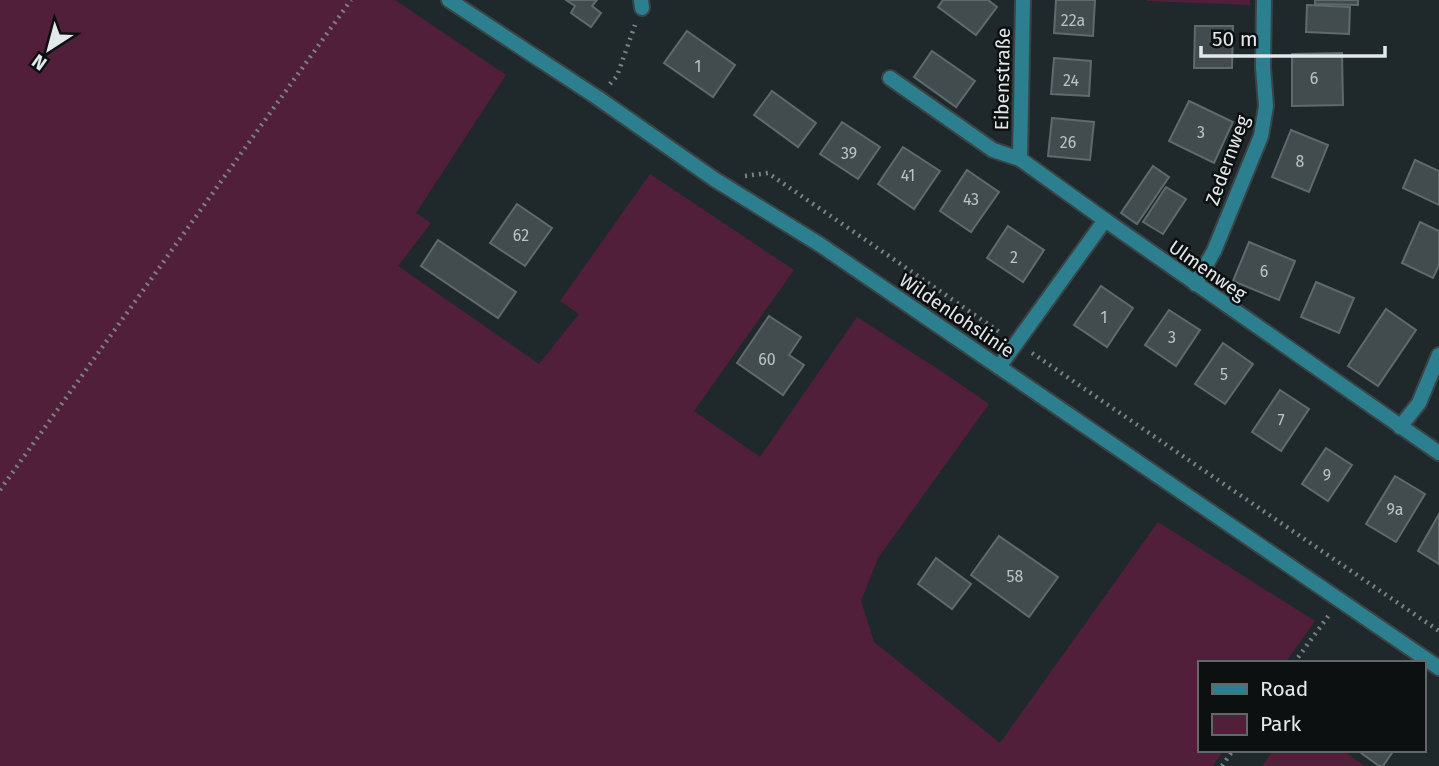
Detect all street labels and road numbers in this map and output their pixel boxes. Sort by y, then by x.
street label: Eibenstraße [990,27,1015,131]
street label: Zedernweg [1201,112,1254,208]
street label: Ulmenweg [1164,235,1251,306]
street label: Wildenlohslinie [895,268,1019,362]

